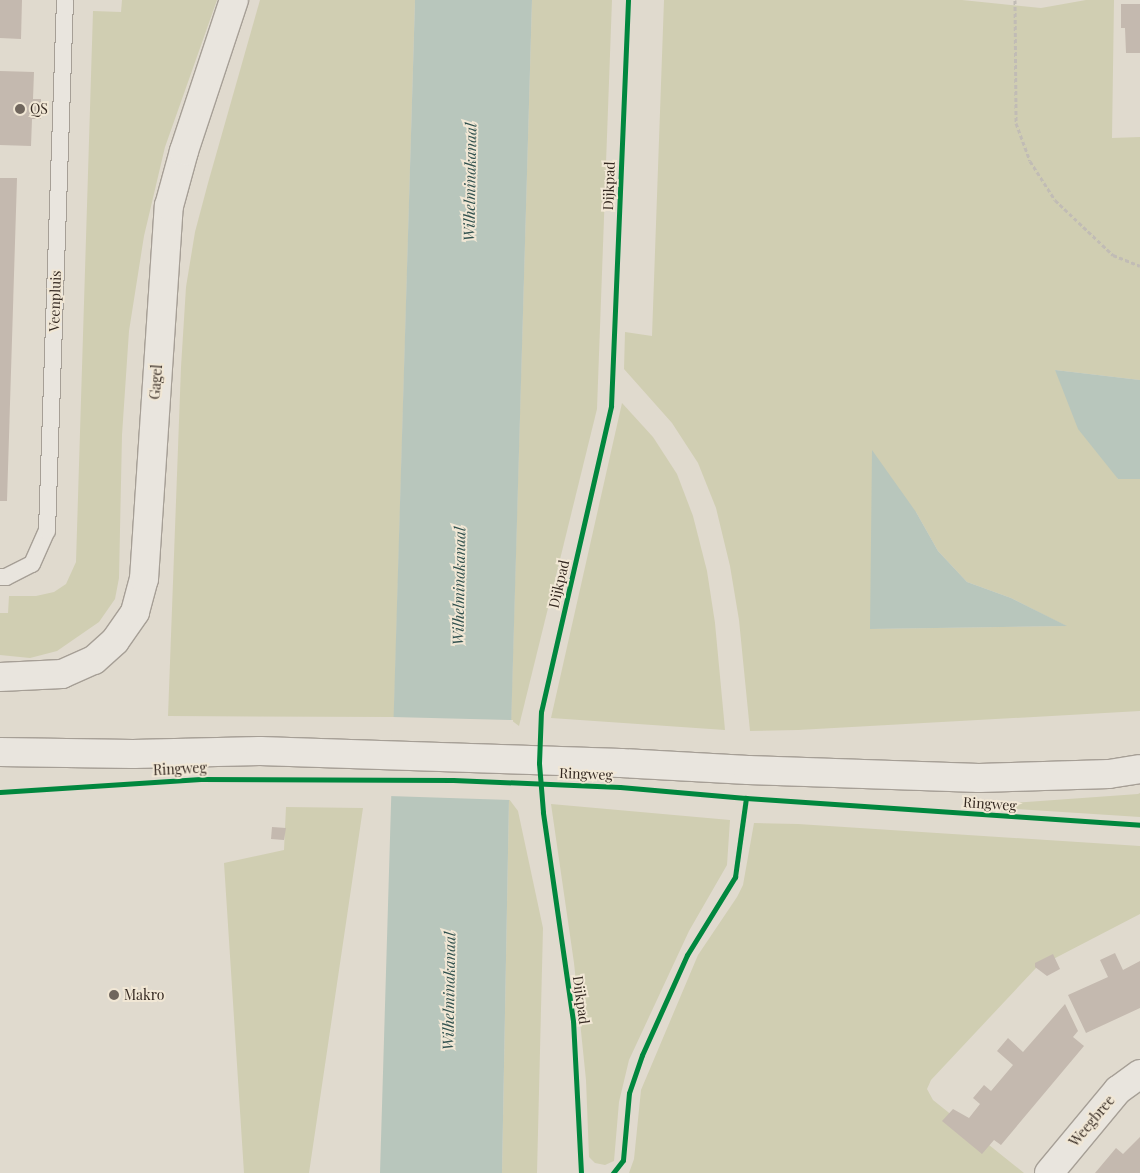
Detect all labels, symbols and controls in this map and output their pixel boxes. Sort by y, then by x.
place label: QS [30,101,48,117]
marker: QS [14,103,26,115]
water label: Wilhelminakanaal [460,123,480,241]
street label: Dijkpad [600,161,618,211]
street label: Veenpluis [46,270,64,332]
street label: Gagel [146,364,166,400]
water label: Wilhelminakanaal [449,527,469,645]
street label: Dijkpad [545,558,573,610]
street label: Ringweg [153,759,207,779]
street label: Ringweg [559,765,613,783]
street label: Ringweg [963,794,1017,814]
water label: Wilhelminakanaal [439,932,459,1050]
street label: Dijkpad [569,975,593,1025]
place label: Makro [124,987,164,1003]
marker: Makro [108,989,120,1001]
street label: Weegbree [1066,1092,1118,1150]

